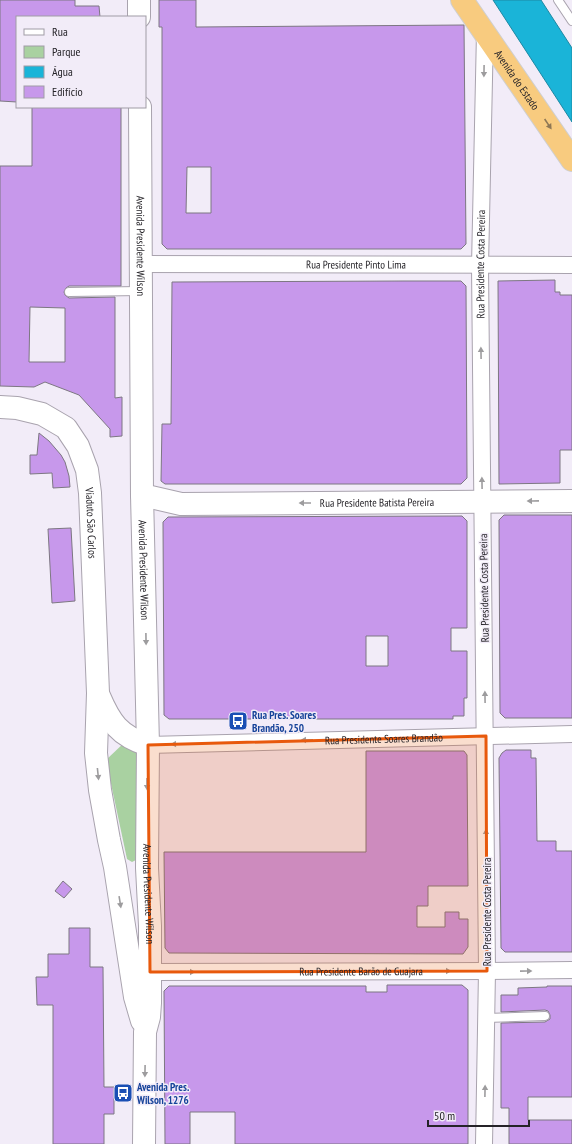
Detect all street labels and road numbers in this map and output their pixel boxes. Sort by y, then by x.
street label: Avenida do Estado [491,47,543,113]
street label: Avenida Presidente Wilson [133,196,148,296]
street label: Rua Presidente Costa Pereira [473,210,488,318]
street label: Rua Presidente Pinto Lima [306,257,406,272]
street label: Viaduto São Carlos [82,486,100,559]
street label: Rua Presidente Batista Pereira [320,495,434,510]
street label: Avenida Presidente Wilson [136,520,152,620]
street label: Rua Presidente Costa Pereira [476,534,492,642]
street label: Rua Presidente Soares Brandão [325,730,443,747]
street label: Avenida Presidente Wilson [140,844,157,944]
street label: Rua Presidente Costa Pereira [480,858,494,966]
street label: Rua Presidente Barão de Guajara [299,964,423,979]

